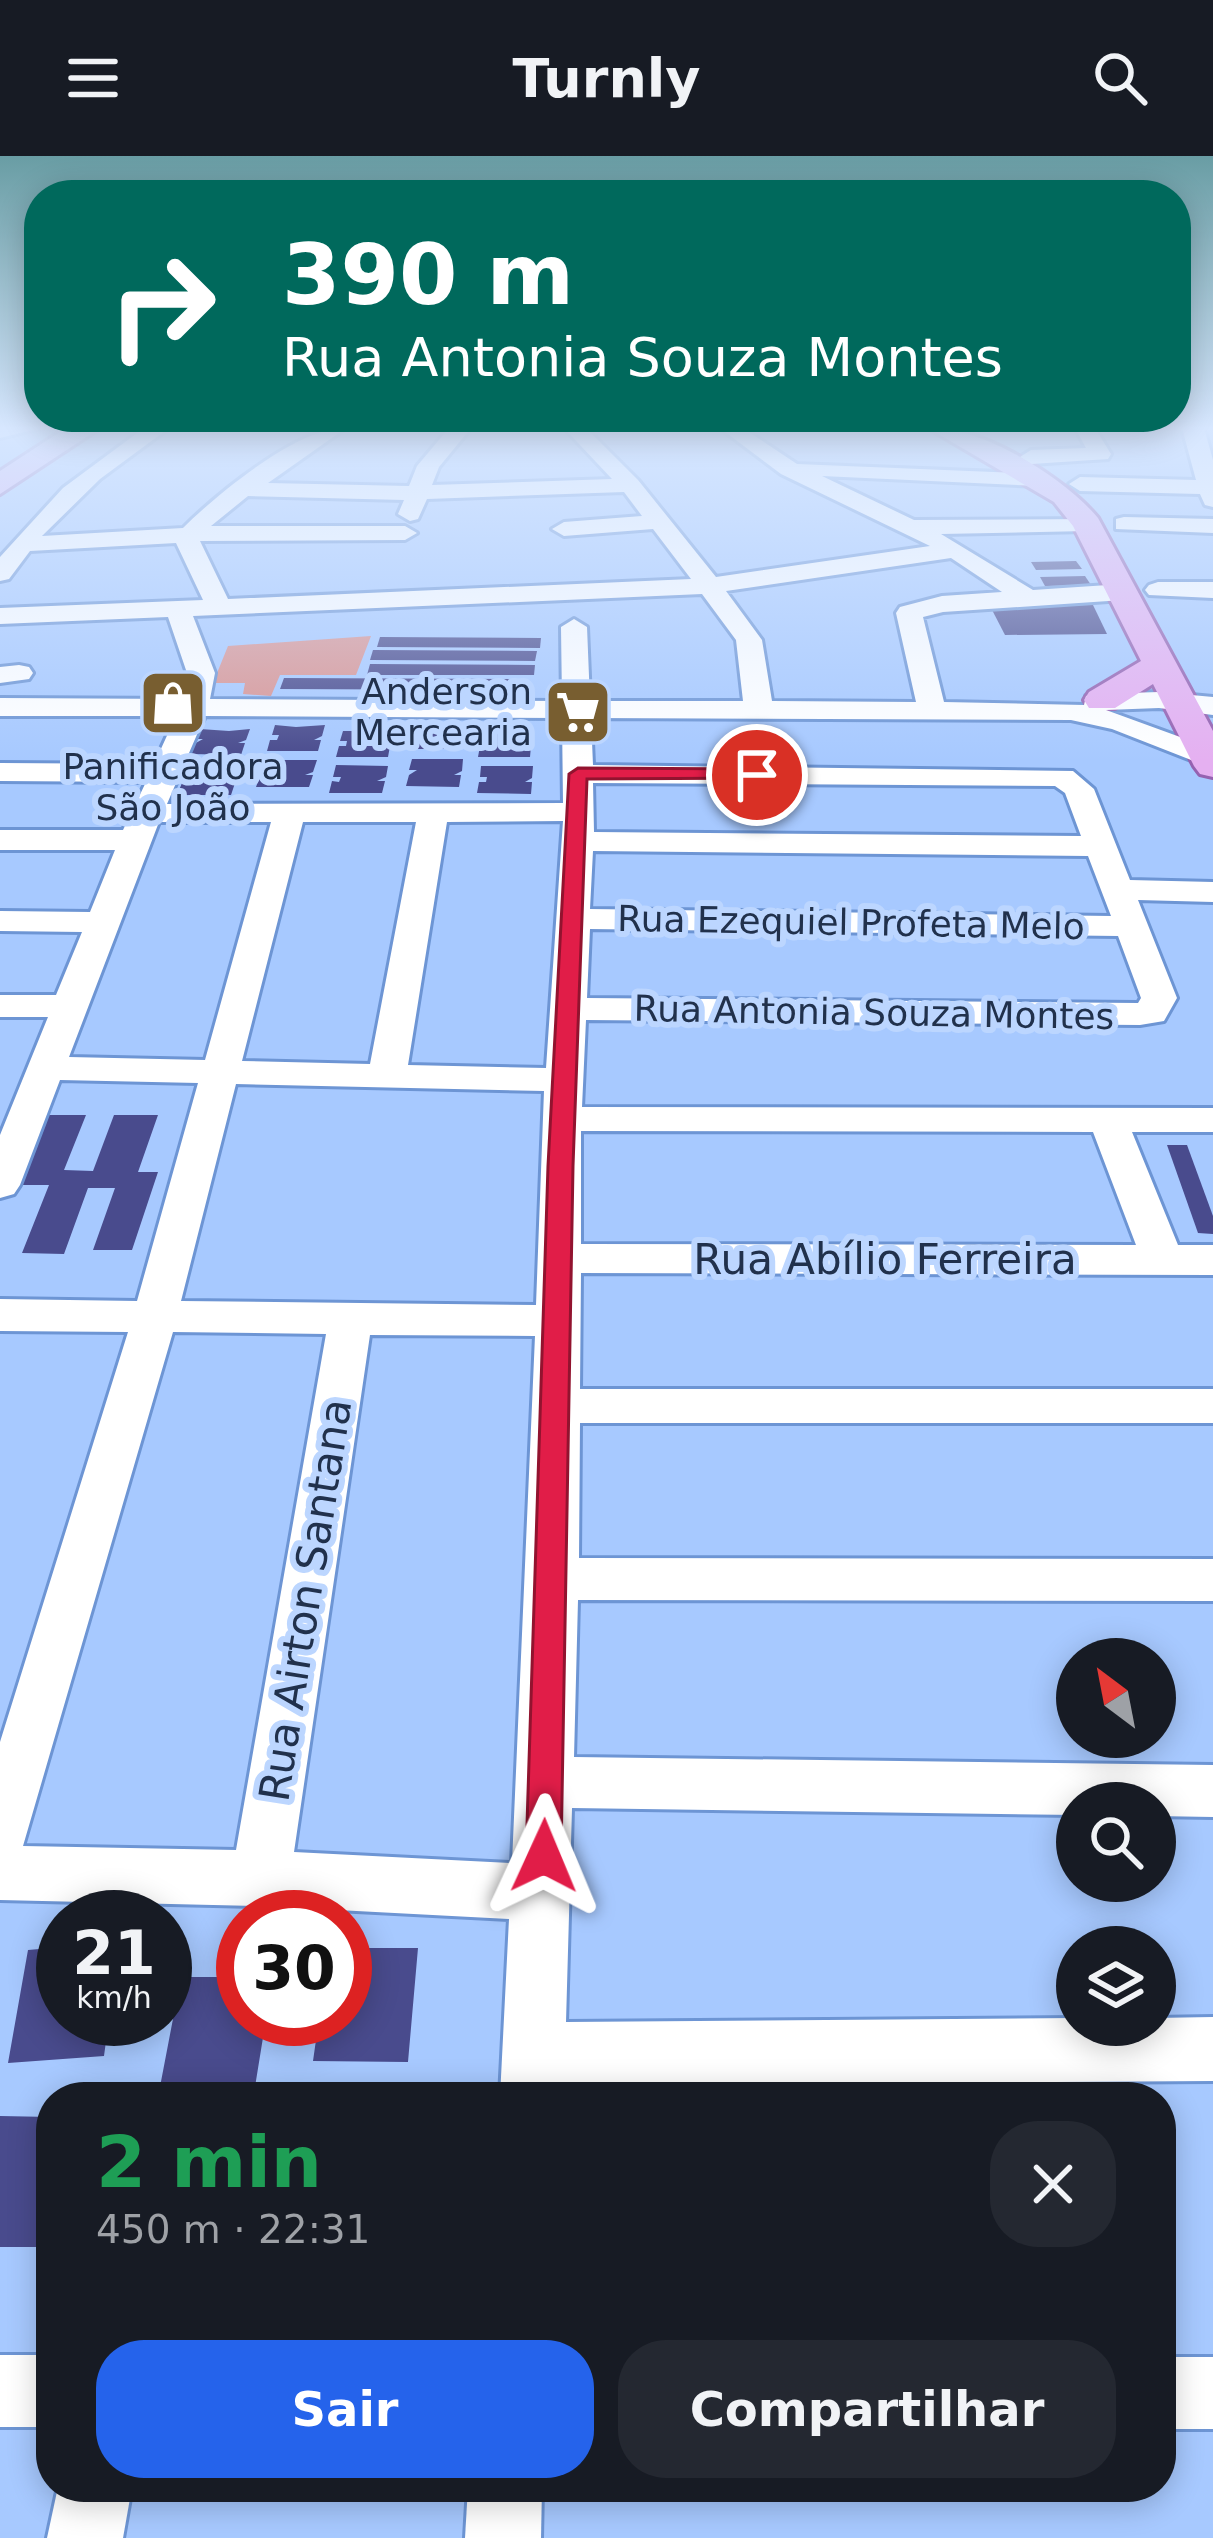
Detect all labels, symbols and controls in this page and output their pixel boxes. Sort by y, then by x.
icon: menu [60,45,126,111]
icon: search [1087,45,1153,111]
text: Turnly [512,47,701,110]
text: 390 m [282,226,574,324]
icon: right [84,228,240,384]
text: Rua Antonia Souza Montes [282,326,1003,389]
shop icon: Panificadora São João [138,668,208,738]
place label: Anderson Mercearia [354,671,532,753]
supermarket icon: Anderson Mercearia [543,677,613,747]
pin [706,724,808,826]
icon: arrive [724,742,790,808]
place label: Panificadora São João [62,746,284,828]
street label: Rua Ezequiel Profeta Melo [617,898,1085,947]
street label: Rua Antonia Souza Montes [633,988,1115,1037]
street label: Rua Abílio Ferreira [693,1235,1077,1284]
street label: Rua Airton Santana [250,1396,361,1805]
north arrow [1056,1638,1176,1758]
map controls [1056,1638,1176,2046]
button: search [1056,1782,1176,1902]
position arrow [481,1793,607,1919]
speed limit sign: 30 [216,1890,372,2046]
text: 21 [72,1918,156,1988]
button: layers [1056,1926,1176,2046]
text: km/h [76,1980,152,2015]
text: 2 min [96,2120,322,2204]
button: close [990,2121,1116,2247]
text: 450 m · 22:31 [96,2207,370,2252]
button: Sair [96,2340,594,2478]
button: Compartilhar [618,2340,1116,2478]

